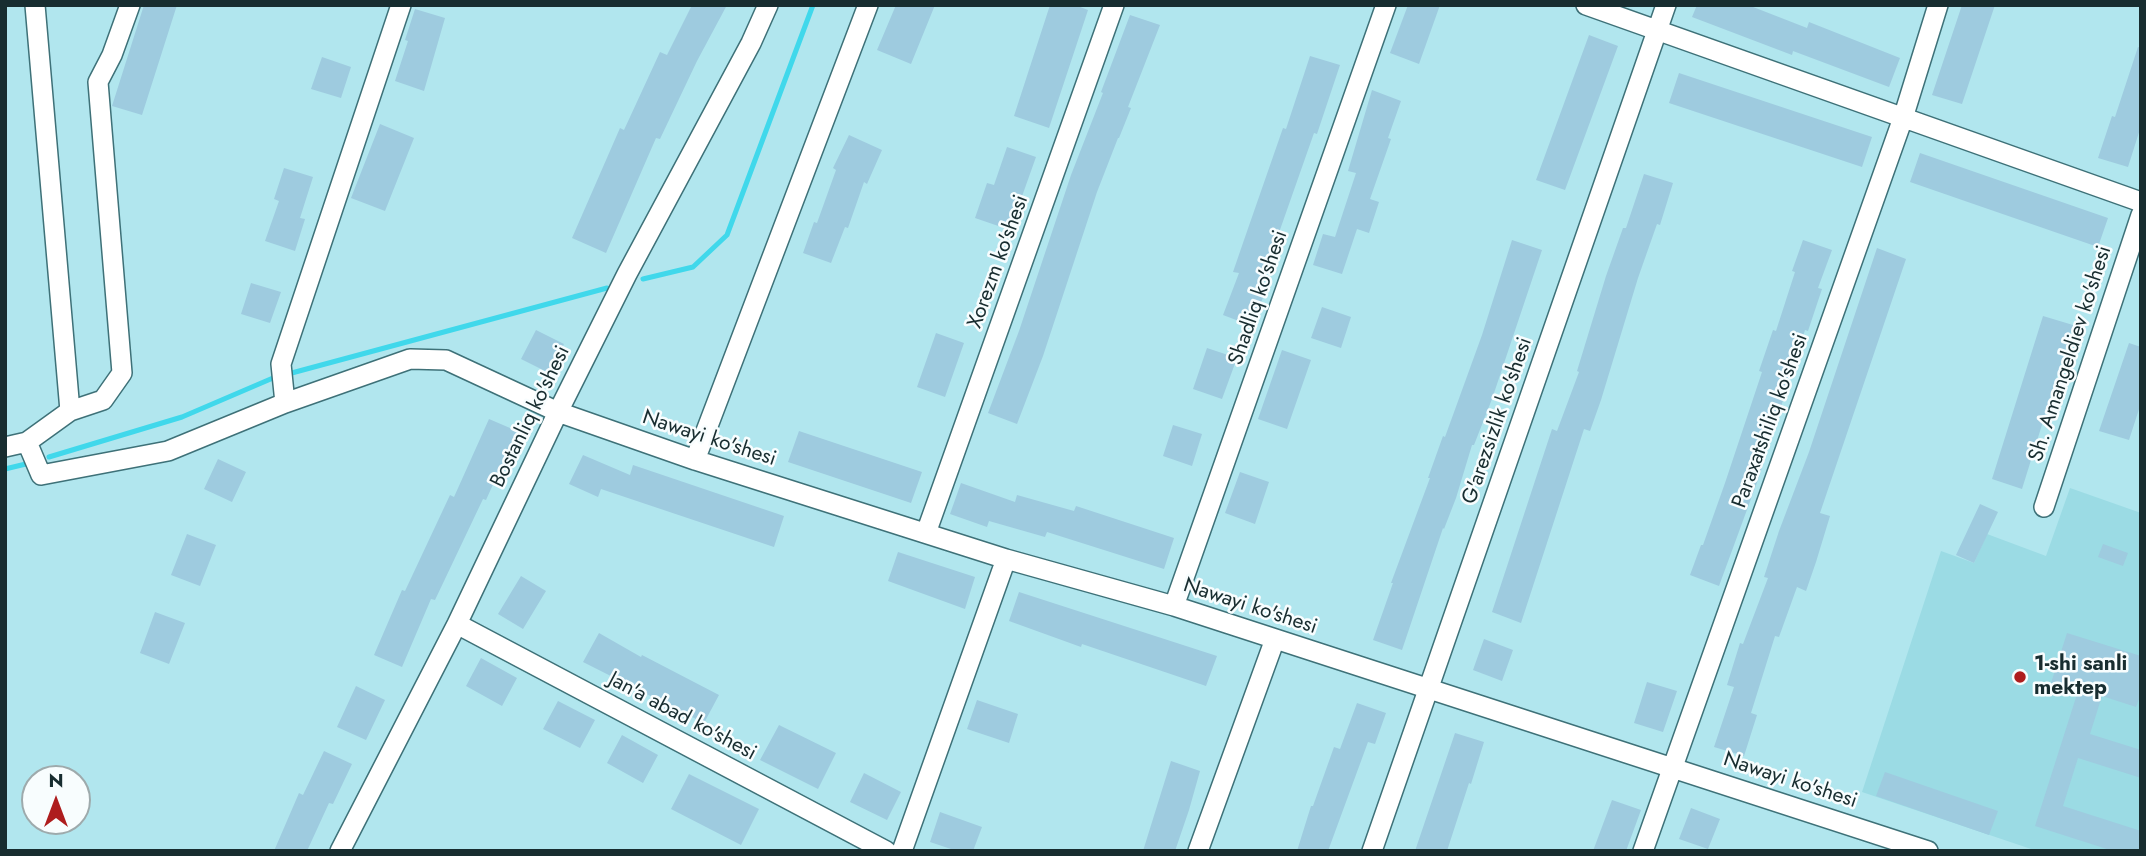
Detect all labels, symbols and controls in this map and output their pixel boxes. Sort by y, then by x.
street label: Xorezm ko'shesi [963,192,1035,332]
street label: Shadliq ko'shesi [1224,227,1294,369]
street label: Sh. Amangeldiev ko'shesi [2024,243,2118,465]
street label: Paraxatshiliq ko'shesi [1728,330,1814,512]
street label: G'arezsizlik ko'shesi [1458,334,1538,508]
street label: Bostanliq ko'shesi [486,342,576,492]
street label: Nawayi ko'shesi [639,405,779,473]
street label: Nawayi ko'shesi [1180,573,1320,641]
place label: 1-shi sanli mektep [2034,652,2127,702]
street label: Jan'a abad ko'shesi [604,667,760,767]
marker: 1-shi sanli mektep [2012,669,2028,685]
street label: Nawayi ko'shesi [1720,747,1860,815]
north arrow [21,765,91,835]
text: N [48,767,64,794]

